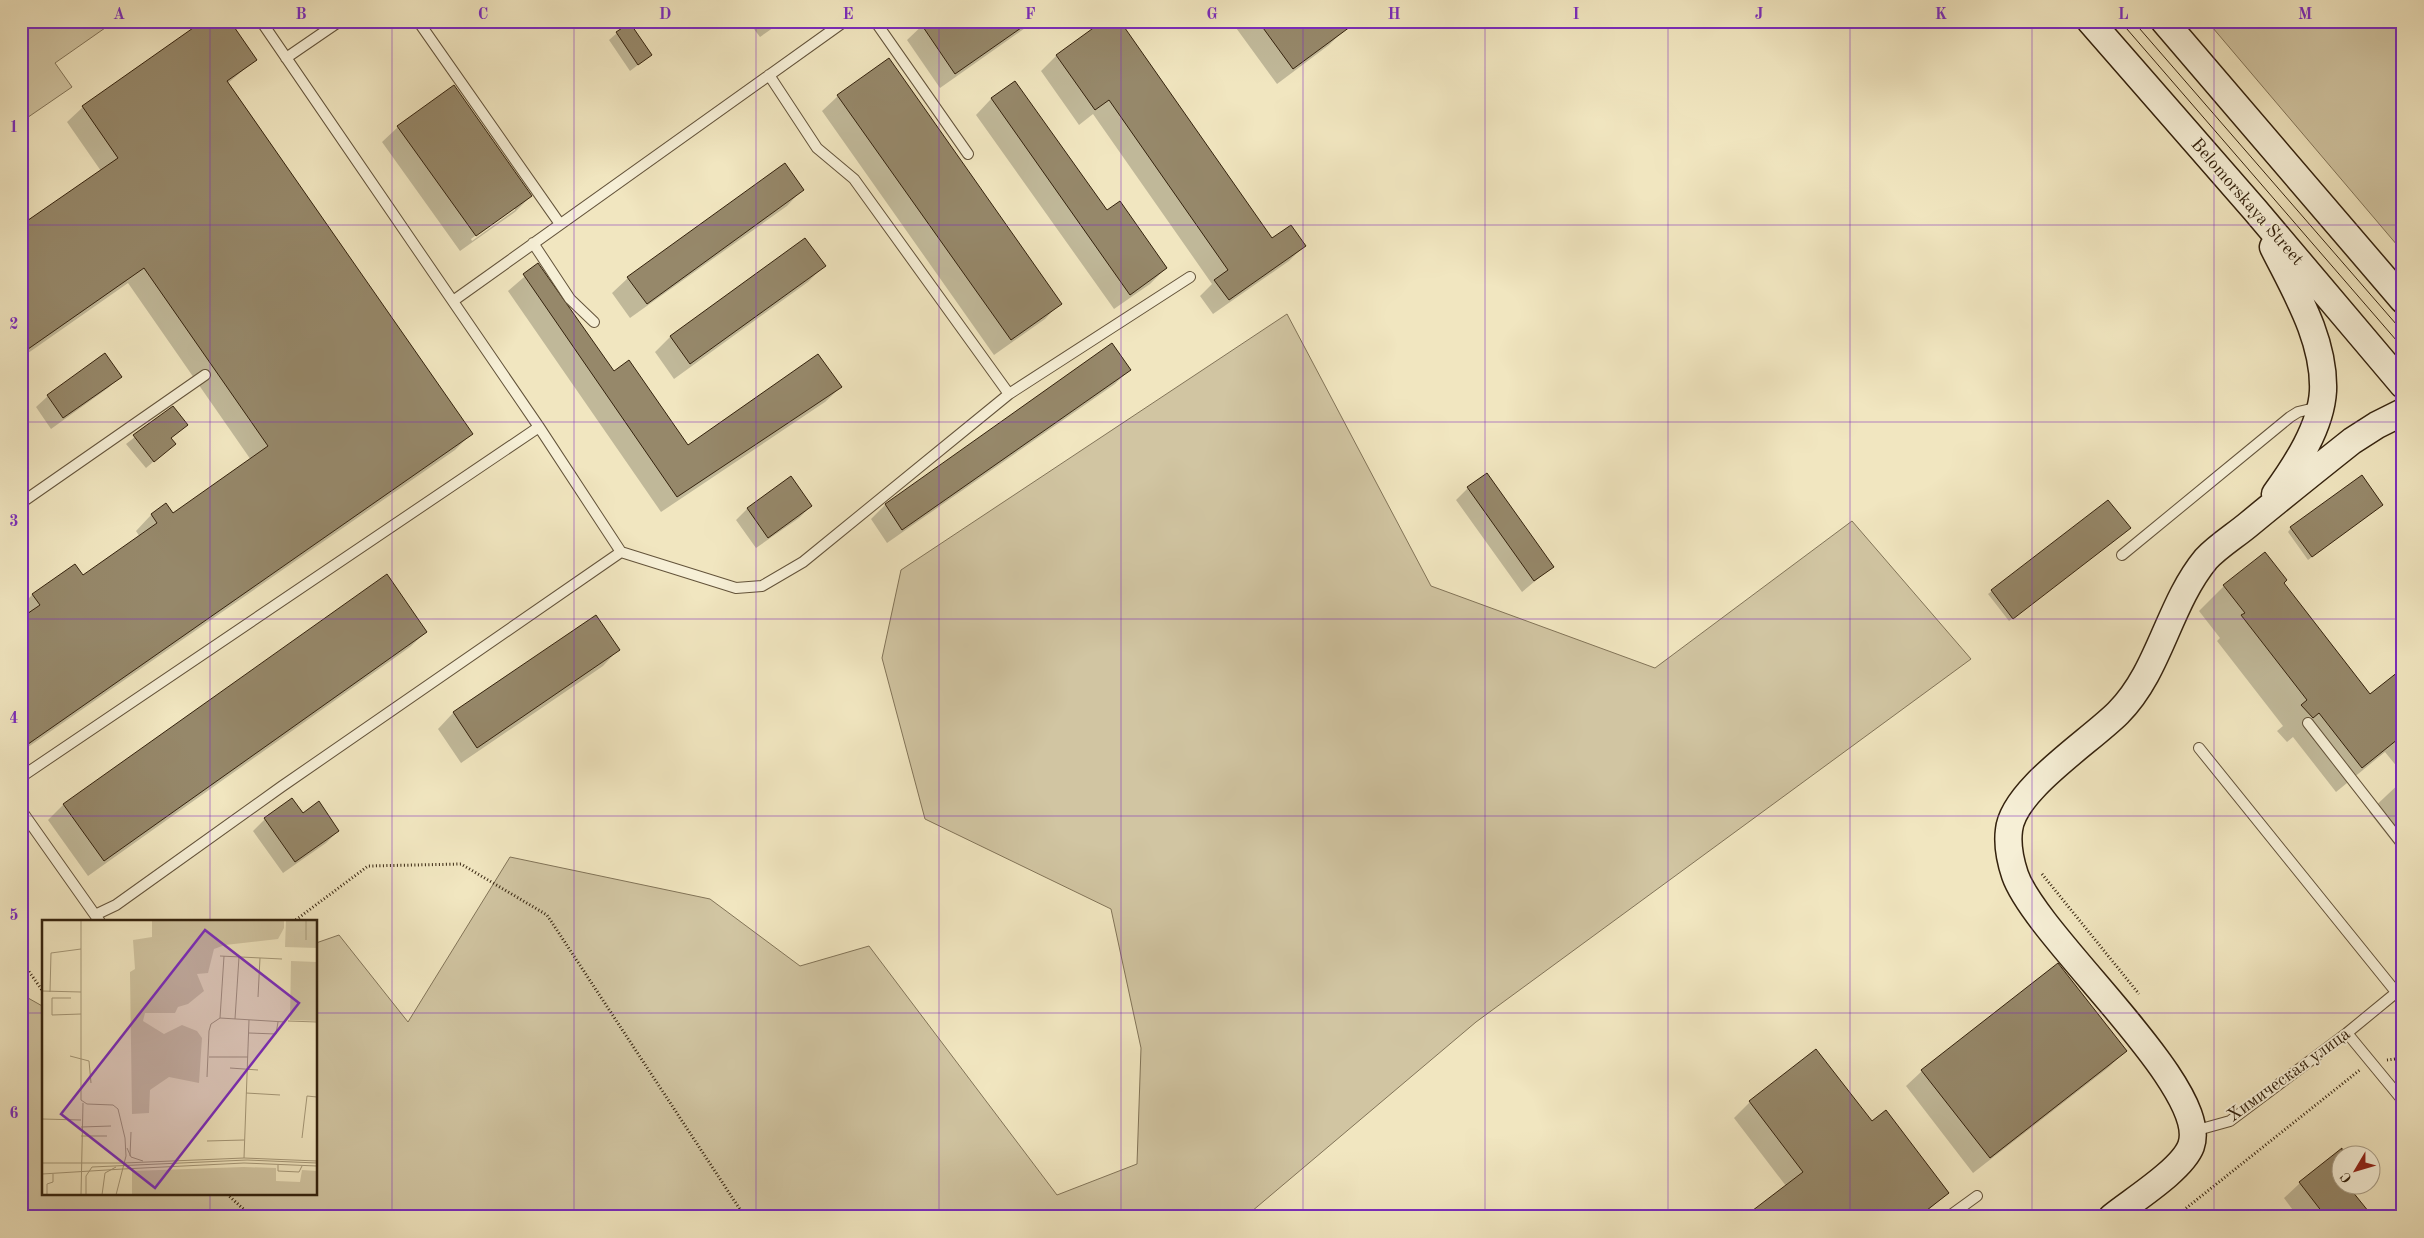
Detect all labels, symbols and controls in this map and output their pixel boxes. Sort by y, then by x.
text: A [113,7,125,23]
text: B [295,7,307,23]
text: C [478,7,488,23]
text: D [659,7,671,23]
text: E [842,7,854,23]
text: F [1025,7,1036,23]
text: G [1206,7,1218,23]
text: H [1387,7,1401,23]
text: I [1572,7,1580,23]
text: J [1755,7,1764,23]
text: K [1935,7,1947,23]
text: L [2118,7,2129,23]
text: M [2298,7,2312,23]
text: 1 [9,120,19,136]
street label: Belomorskaya Street [2187,135,2307,269]
text: 2 [9,317,19,333]
text: 3 [9,514,19,530]
text: 4 [9,711,19,727]
text: 5 [9,908,19,924]
inset map [42,920,318,1196]
street label: Химическая улица [2224,1025,2354,1125]
text: 6 [9,1106,19,1122]
north arrow [2332,1146,2382,1196]
text: С [2338,1169,2355,1185]

